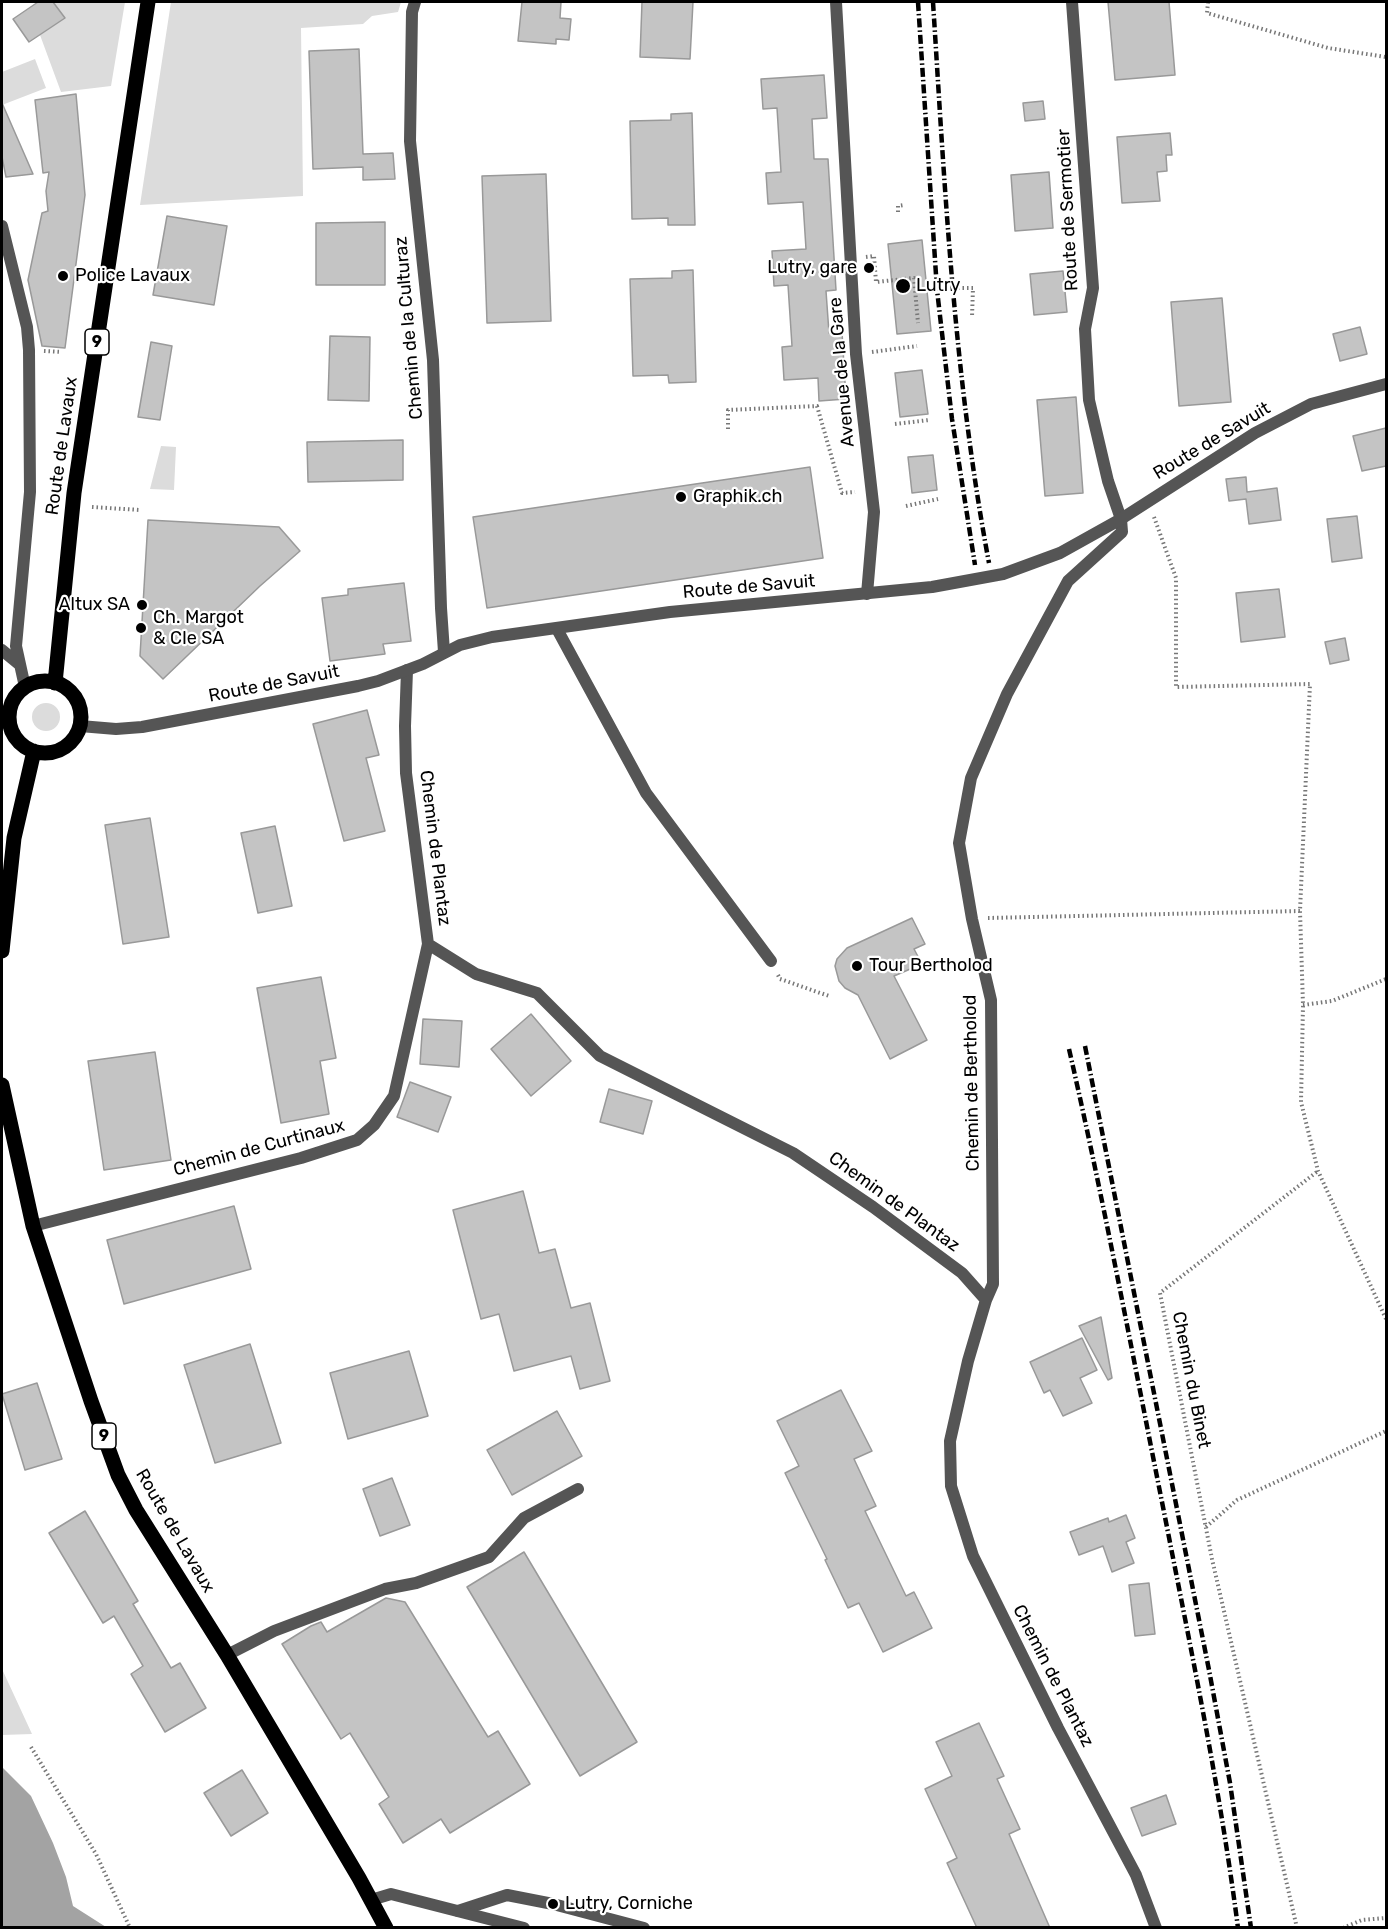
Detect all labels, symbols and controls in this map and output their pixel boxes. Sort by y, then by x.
street label: Route de Sermotier [1053,128,1083,292]
street label: Chemin de la Culturaz [390,236,428,420]
place label: Lutry, gare [767,257,857,279]
marker: Lutry, gare [862,261,876,275]
place label: Police Lavaux [75,265,190,287]
marker: Police Lavaux [56,269,70,283]
place label: Lutry [916,275,960,297]
marker: Lutry [894,277,912,295]
street label: Avenue de la Gare [825,296,859,448]
road number: 9 [85,329,109,355]
street label: Route de Lavaux [42,375,82,517]
street label: Route de Savuit [1150,398,1274,484]
place label: Graphik.ch [693,486,782,508]
marker: Graphik.ch [674,490,688,504]
street label: Route de Savuit [682,570,816,604]
place label: Altux SA [59,594,130,616]
marker: Altux SA [135,598,149,612]
place label: Ch. Margot & CIe SA [153,607,244,650]
marker: Ch. Margot & CIe SA [134,621,148,635]
street label: Route de Savuit [207,661,341,707]
street label: Chemin de Plantaz [415,769,455,927]
place label: Tour Bertholod [869,955,993,977]
marker: Tour Bertholod [850,959,864,973]
street label: Chemin de Bertholod [960,995,984,1171]
street label: Chemin de Curtinaux [171,1115,347,1181]
street label: Chemin de Plantaz [824,1147,964,1257]
street label: Chemin du Binet [1167,1310,1215,1450]
road number: 9 [92,1423,116,1449]
street label: Route de Lavaux [131,1465,219,1597]
street label: Chemin de Plantaz [1008,1601,1098,1751]
place label: Lutry, Corniche [565,1893,693,1915]
marker: Lutry, Corniche [546,1897,560,1911]

